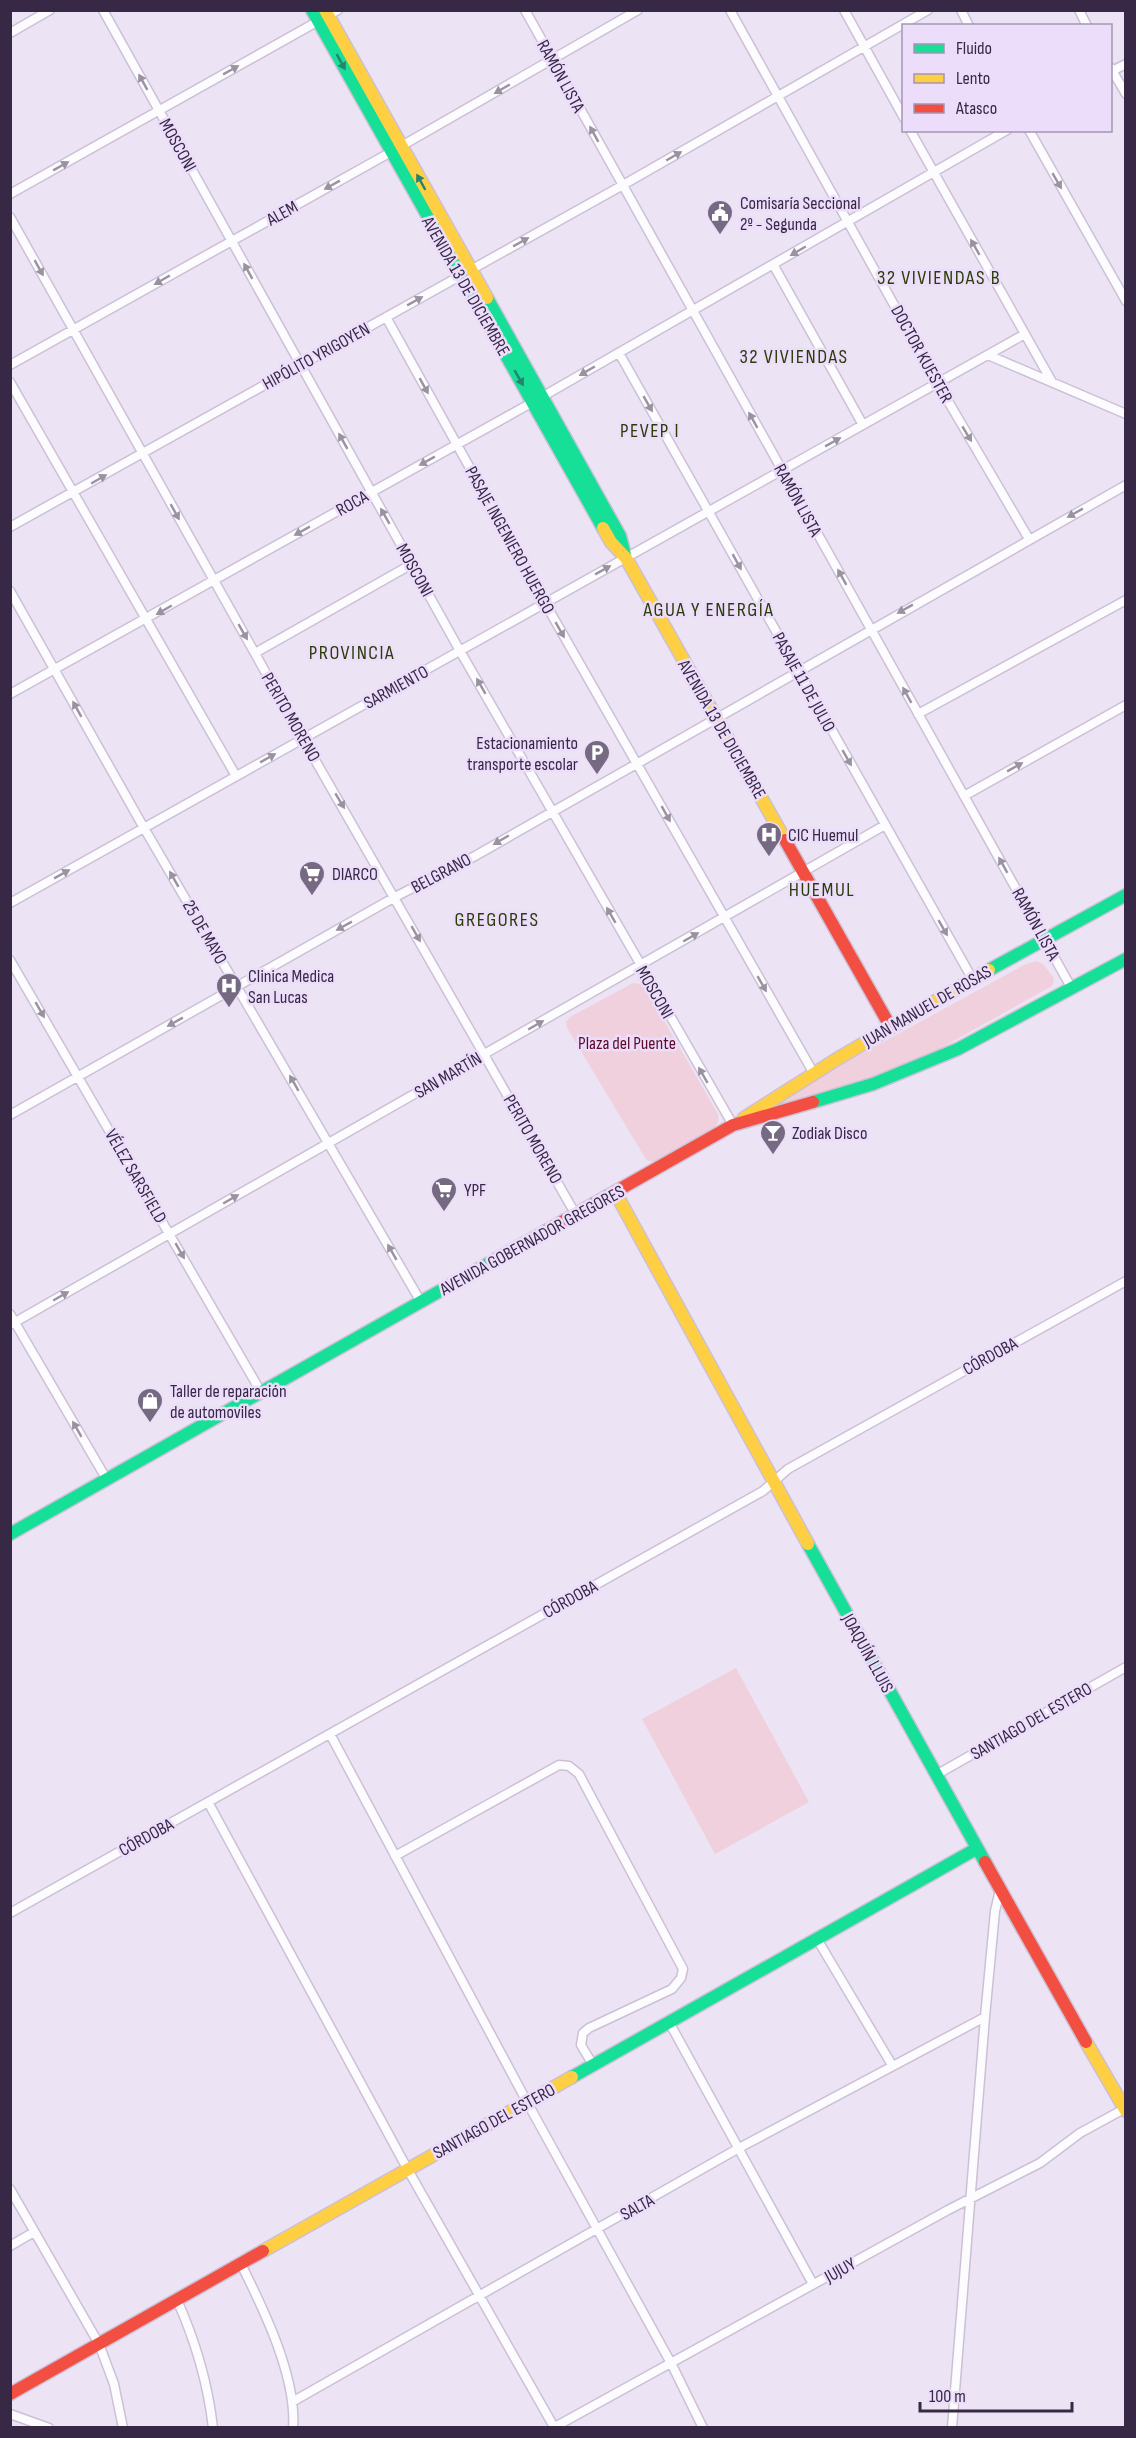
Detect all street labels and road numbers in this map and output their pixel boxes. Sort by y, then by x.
street label: RAMÓN LISTA [532,36,589,116]
street label: MOSCONI [154,115,201,175]
street label: ALEM [262,196,302,231]
street label: AVENIDA 13 DE DICIEMBRE [417,212,514,360]
street label: DOCTOR KUESTER [886,302,957,407]
street label: HIPÓLITO YRIGOYEN [259,318,374,395]
street label: RAMÓN LISTA [769,460,826,540]
street label: PASAJE INGENIERO HUERGO [460,463,559,618]
street label: ROCA [332,486,372,521]
street label: MOSCONI [391,540,438,600]
street label: PASAJE 11 DE JULIO [768,629,840,736]
street label: AVENIDA 13 DE DICIEMBRE [673,655,770,803]
street label: SARMIENTO [360,661,432,714]
street label: PERITO MORENO [257,669,324,765]
street label: BELGRANO [408,849,475,898]
street label: RAMÓN LISTA [1007,884,1064,964]
street label: 25 DE MAYO [178,897,231,968]
street label: JUAN MANUEL DE ROSAS [858,961,995,1052]
street label: MOSCONI [631,962,678,1022]
street label: SAN MARTÍN [411,1048,486,1103]
street label: PERITO MORENO [499,1091,566,1187]
street label: VÉLEZ SARSFIELD [100,1126,171,1227]
street label: AVENIDA GOBERNADOR GREGORES [435,1181,629,1301]
street label: CÓRDOBA [959,1333,1021,1380]
street label: CÓRDOBA [539,1576,601,1623]
street label: JOAQUÍN LLUIS [837,1609,898,1697]
street label: SANTIAGO DEL ESTERO [967,1678,1096,1765]
street label: CÓRDOBA [115,1814,177,1861]
street label: SANTIAGO DEL ESTERO [429,2079,559,2164]
street label: SALTA [617,2190,658,2225]
street label: JUJUY [820,2253,860,2288]

